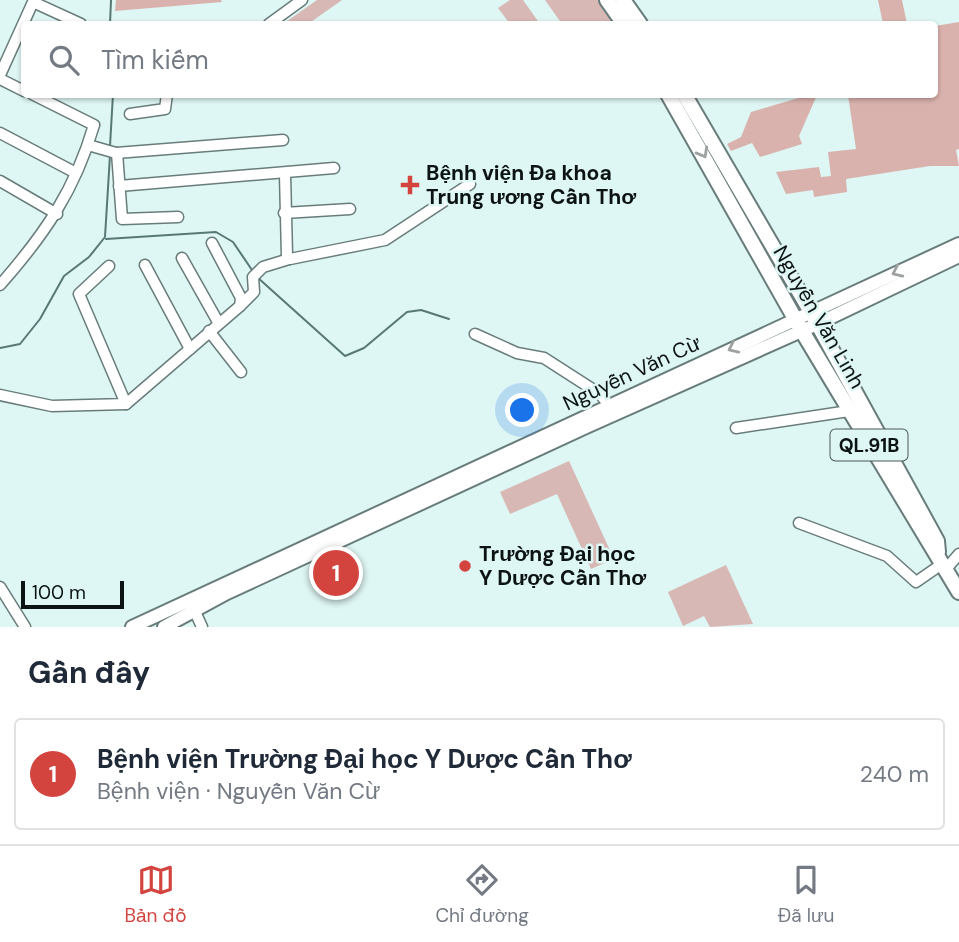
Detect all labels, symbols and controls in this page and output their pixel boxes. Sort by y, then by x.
search box [21,21,938,98]
icon: search [45,41,83,79]
text: Tìm kiếm [101,43,209,77]
one-way arrow [695,146,708,158]
place label: Bệnh viện Đa khoa Trung ương Cần Thơ [426,159,636,211]
marker: Bệnh viện Đa khoa Trung ương Cần Thơ [400,175,420,195]
street label: Nguyễn Văn Linh [767,240,871,394]
one-way arrow [892,264,904,278]
street label: Nguyễn Văn Cừ [558,329,706,417]
one-way arrow [728,340,740,354]
your location [505,393,539,427]
road number: QL.91B [830,430,908,460]
place label: Trường Đại học Y Dược Cần Thơ [479,540,646,592]
pin: 1 [313,547,359,599]
marker: Trường Đại học Y Dược Cần Thơ [457,558,473,574]
scale bar [21,578,124,610]
text: 100 m [32,580,86,605]
text: Gần đây [28,653,150,692]
text: Bệnh viện Trường Đại học Y Dược Cần Thơ [97,742,632,776]
text: 1 [49,759,57,789]
text: 240 m [860,759,929,789]
text: Bệnh viện · Nguyễn Văn Cừ [97,776,380,806]
tab: Bản đồ [124,861,187,928]
tab: Chỉ đường [436,861,529,928]
tab: Đã lưu [778,861,835,928]

